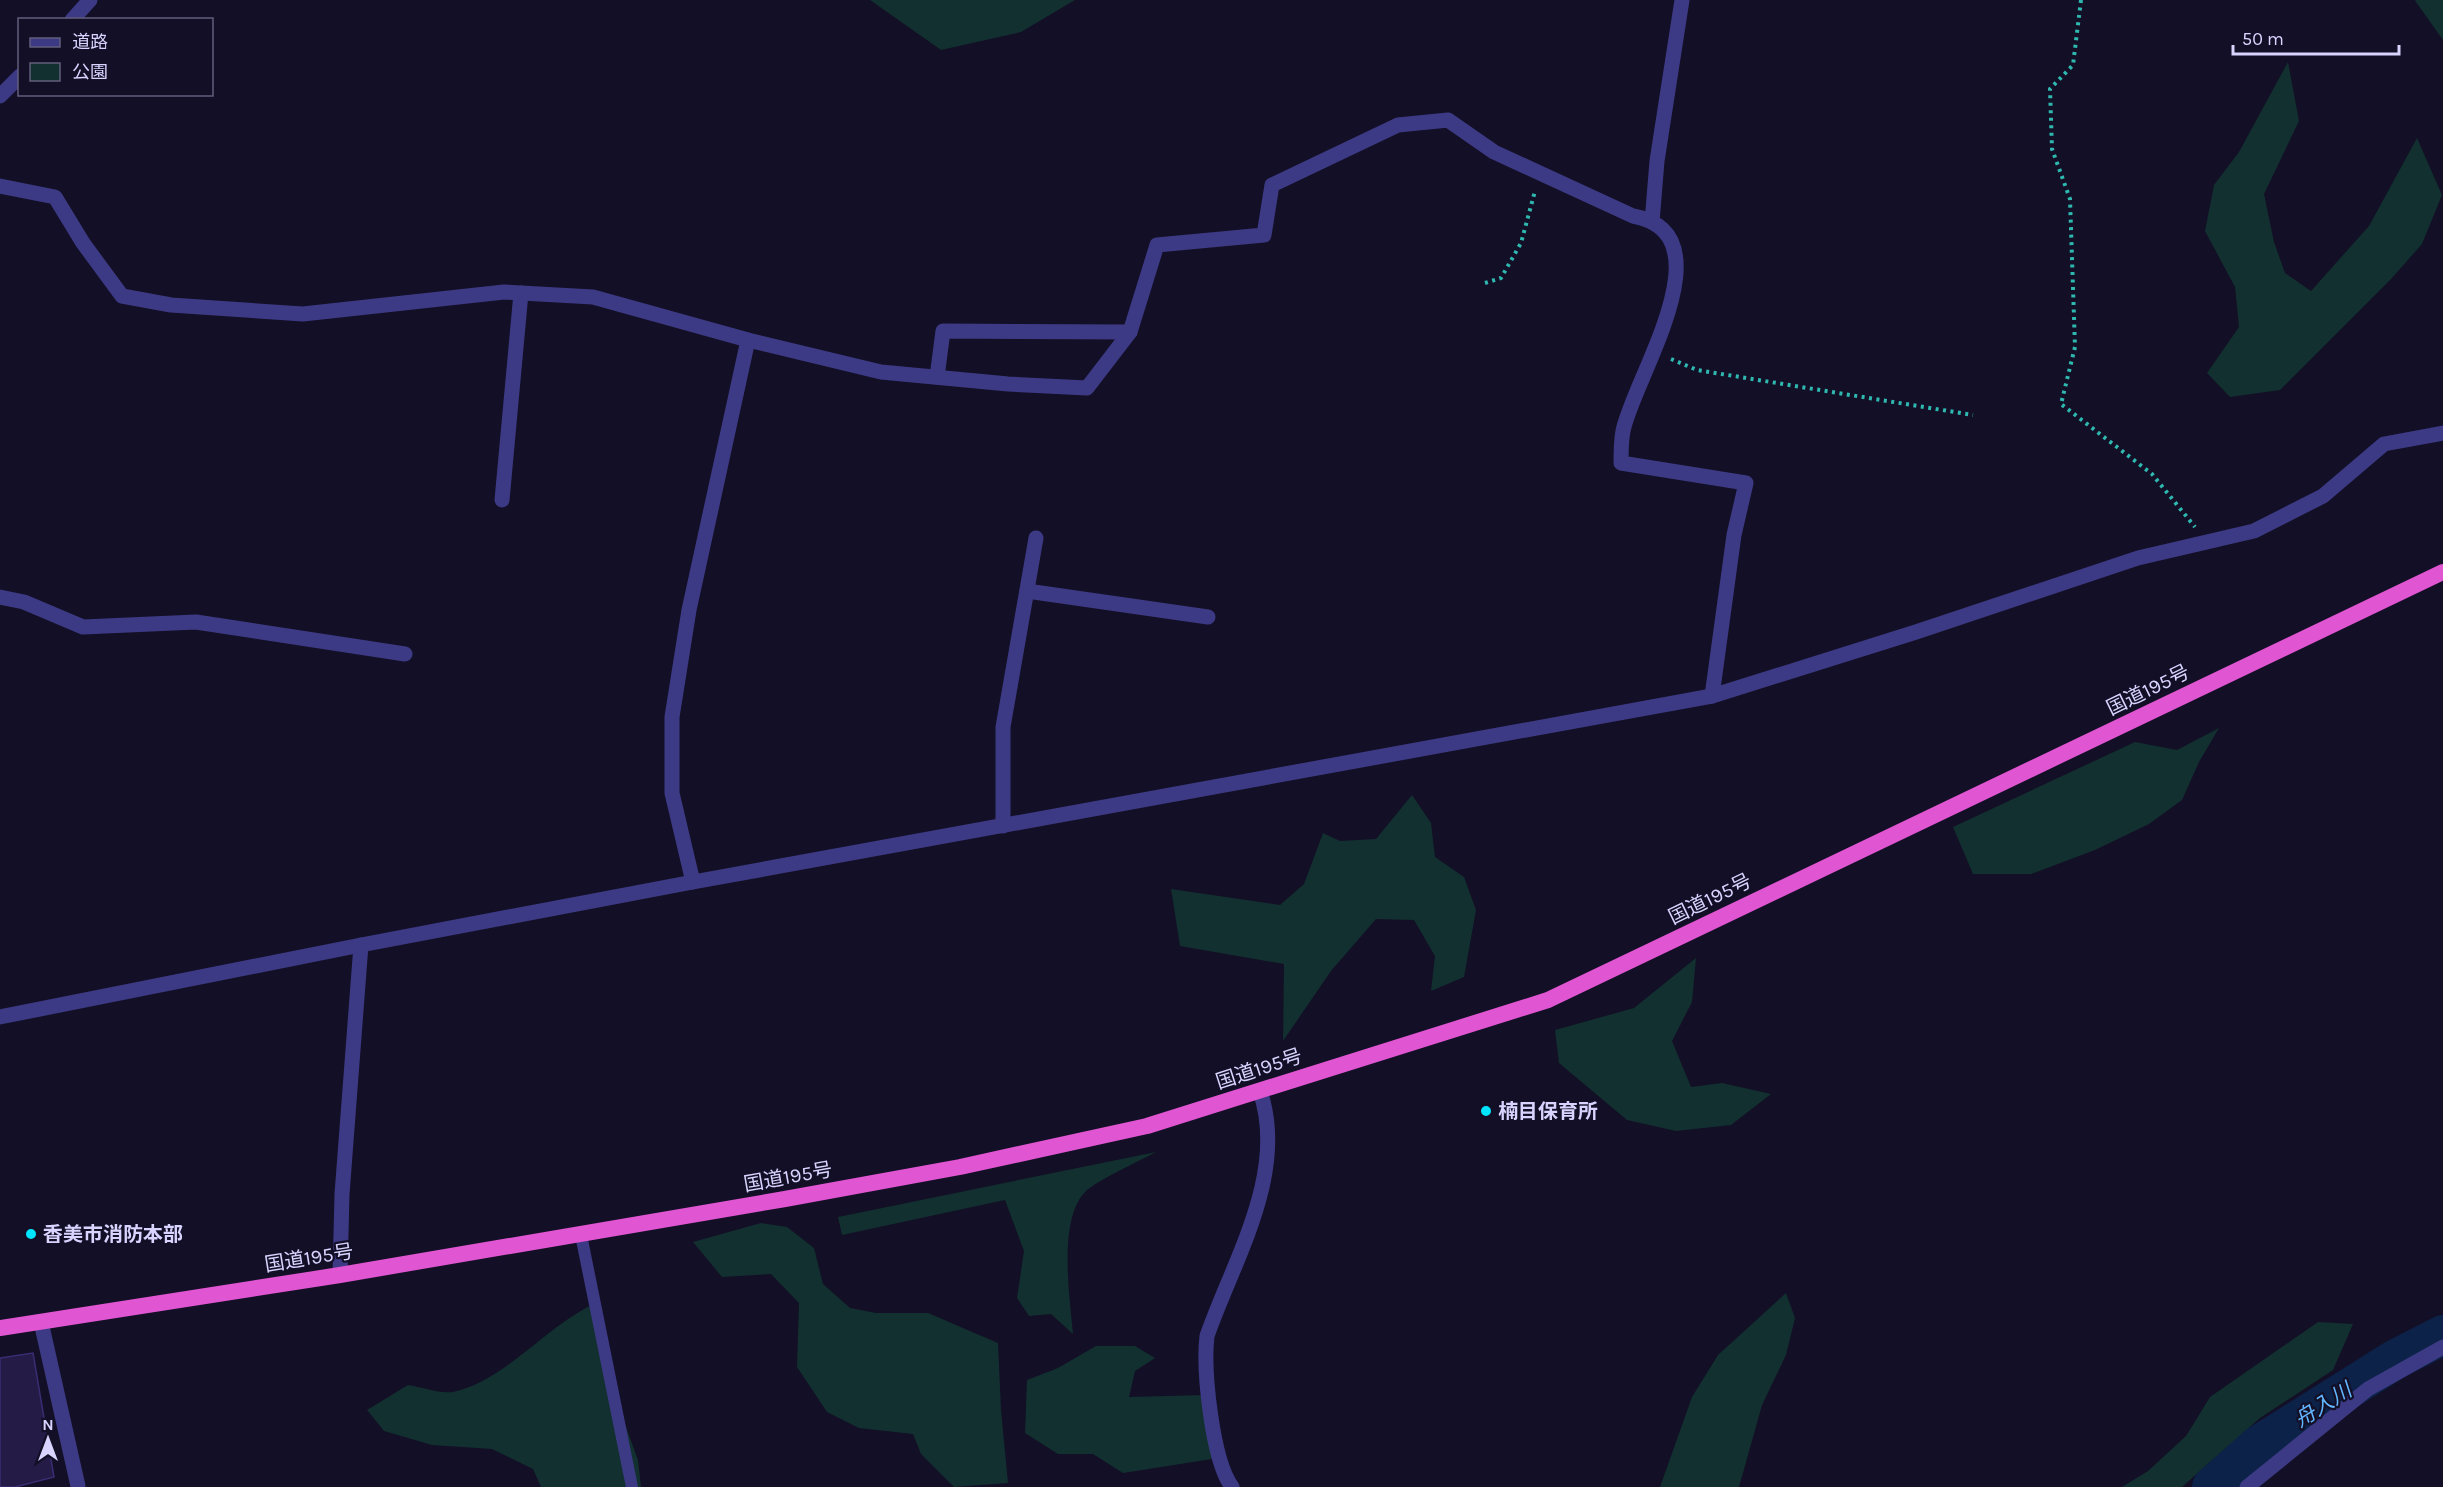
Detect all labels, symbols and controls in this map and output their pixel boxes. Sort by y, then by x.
legend [18,18,213,96]
scale bar [2233,18,2400,56]
text: 50 m [2242,28,2284,50]
text: 道路 [72,31,108,53]
text: 公園 [72,61,108,83]
street label: 国道195号 [2103,660,2193,720]
street label: 国道195号 [1665,869,1755,929]
street label: 国道195号 [1213,1044,1305,1094]
place label: 楠目保育所 [1498,1100,1598,1123]
marker: 楠目保育所 [1479,1104,1493,1118]
street label: 国道195号 [742,1158,834,1196]
place label: 香美市消防本部 [43,1223,183,1246]
marker: 香美市消防本部 [24,1227,38,1241]
street label: 国道195号 [263,1240,355,1276]
water label: 舟入川 [2290,1377,2358,1432]
north arrow [18,1409,78,1469]
text: N [42,1415,54,1434]

